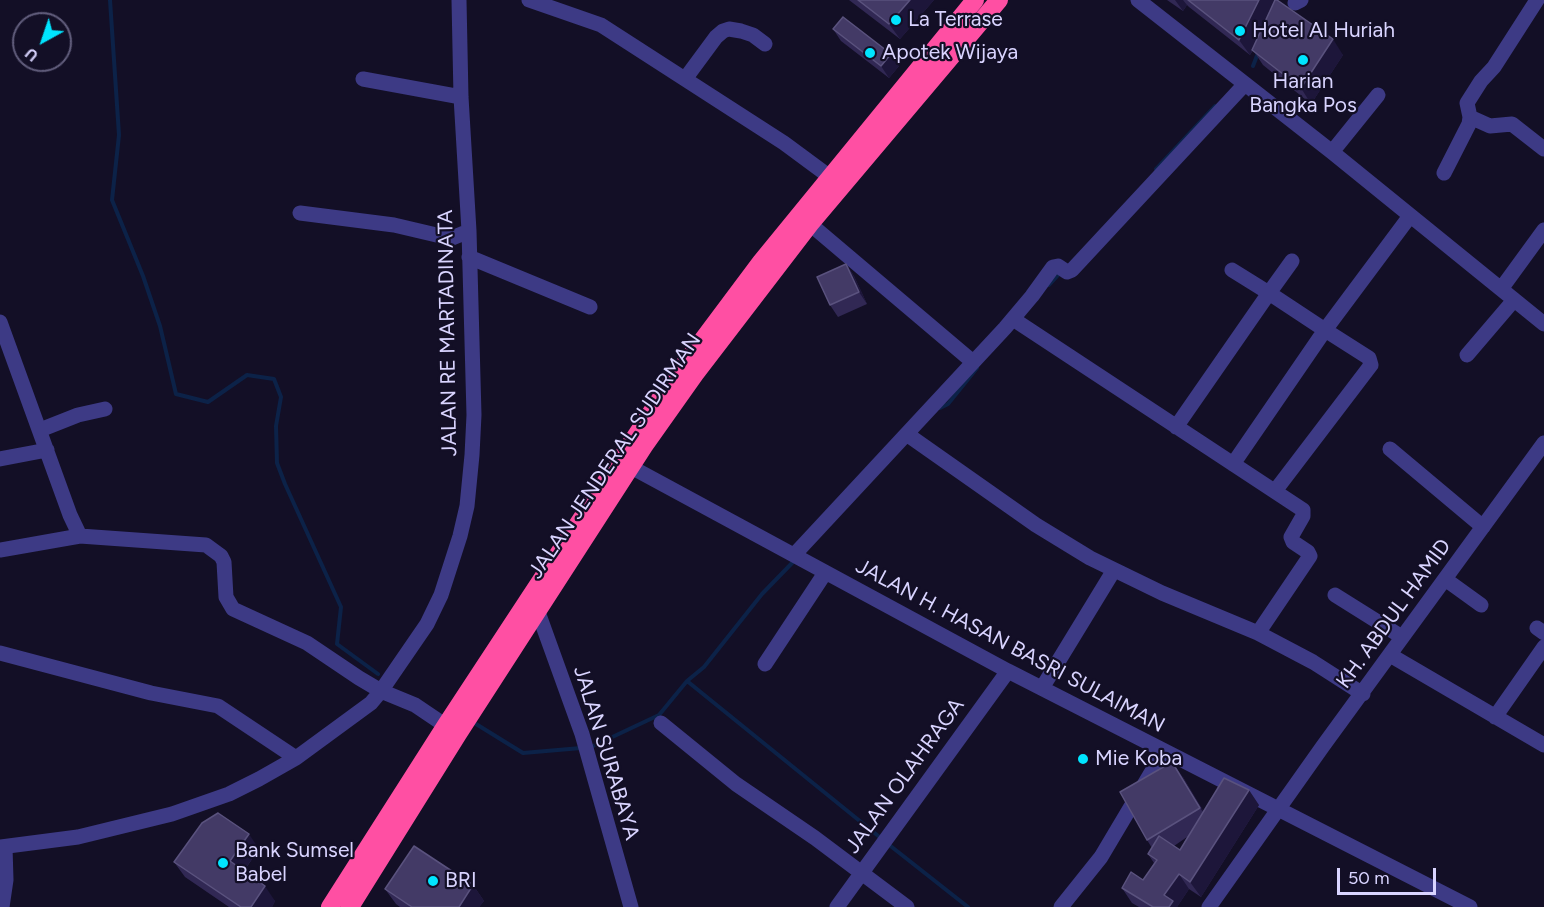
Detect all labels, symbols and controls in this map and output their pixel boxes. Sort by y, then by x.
place label: La Terrase [908,7,1003,33]
north arrow [12,12,72,72]
marker: La Terrase [889,13,903,27]
place label: Hotel Al Huriah [1252,18,1395,44]
marker: Hotel Al Huriah [1233,24,1247,38]
place label: Apotek Wijaya [882,40,1018,66]
text: U [21,44,42,66]
marker: Apotek Wijaya [863,46,877,60]
marker: Harian Bangka Pos [1296,53,1310,67]
place label: Harian Bangka Pos [1249,69,1357,119]
street label: JALAN RE MARTADINATA [433,210,463,456]
street label: JALAN JENDERAL SUDIRMAN [523,328,707,584]
street label: KH. ABDUL HAMID [1331,534,1457,694]
street label: JALAN H. HASAN BASRI SULAIMAN [851,554,1169,738]
street label: JALAN SURABAYA [568,663,644,843]
street label: JALAN OLAHRAGA [840,693,970,859]
place label: Mie Koba [1095,746,1182,772]
marker: Mie Koba [1076,752,1090,766]
place label: Bank Sumsel Babel [235,838,354,888]
marker: Bank Sumsel Babel [216,856,230,870]
scale bar [1340,856,1439,894]
text: 50 m [1348,867,1390,889]
place label: BRI [445,868,477,894]
marker: BRI [426,874,440,888]

